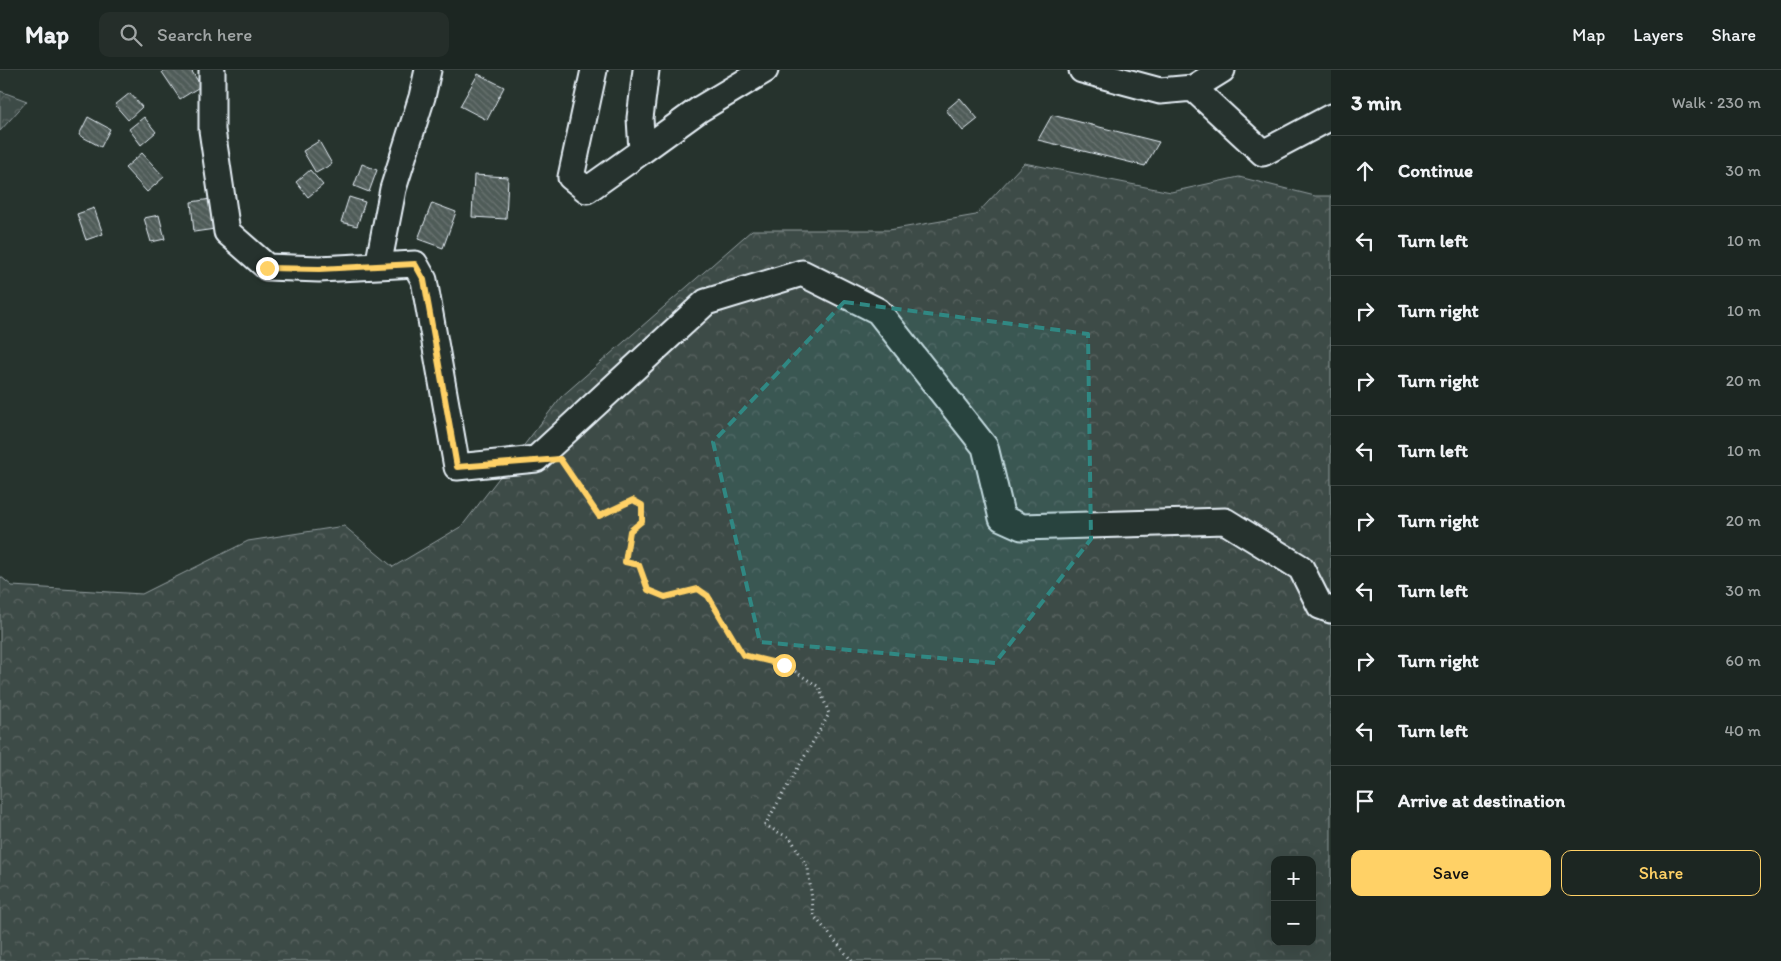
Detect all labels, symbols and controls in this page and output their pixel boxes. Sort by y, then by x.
search box [99,12,449,57]
text: Map [25,20,69,49]
icon: search [117,21,145,49]
text: Search here [157,23,252,46]
text: Map [1572,24,1605,46]
text: Layers [1633,24,1683,46]
text: Share [1711,24,1756,46]
text: 3 min [1351,90,1401,115]
text: Walk · 230 m [1672,93,1761,112]
icon: ahead [1351,157,1379,185]
text: Continue [1398,159,1473,182]
text: 30 m [1725,161,1761,180]
icon: left [1351,227,1379,255]
text: Turn left [1398,229,1468,252]
text: 10 m [1727,231,1761,250]
route end [256,257,279,280]
icon: right [1351,297,1379,325]
text: Turn right [1398,299,1479,322]
text: 10 m [1727,301,1761,320]
icon: right [1351,367,1379,395]
text: Turn right [1398,369,1479,392]
text: 20 m [1726,371,1761,390]
icon: left [1351,437,1379,465]
text: Turn left [1398,439,1468,462]
text: 10 m [1727,441,1761,460]
icon: right [1351,507,1379,535]
text: Turn right [1398,509,1479,532]
text: 20 m [1726,511,1761,530]
icon: left [1351,577,1379,605]
text: Turn left [1398,579,1468,602]
text: 30 m [1725,581,1761,600]
icon: right [1351,647,1379,675]
text: Turn right [1398,649,1479,672]
text: 60 m [1726,651,1761,670]
route start [773,654,796,677]
icon: left [1351,717,1379,745]
text: Turn left [1398,719,1468,742]
text: 40 m [1724,721,1761,740]
icon: arrive [1351,787,1379,815]
text: Arrive at destination [1398,789,1565,812]
button: Save [1351,850,1551,896]
button: Share [1561,850,1761,896]
map controls [1271,856,1316,946]
button: + [1271,856,1316,901]
button: − [1271,901,1316,946]

